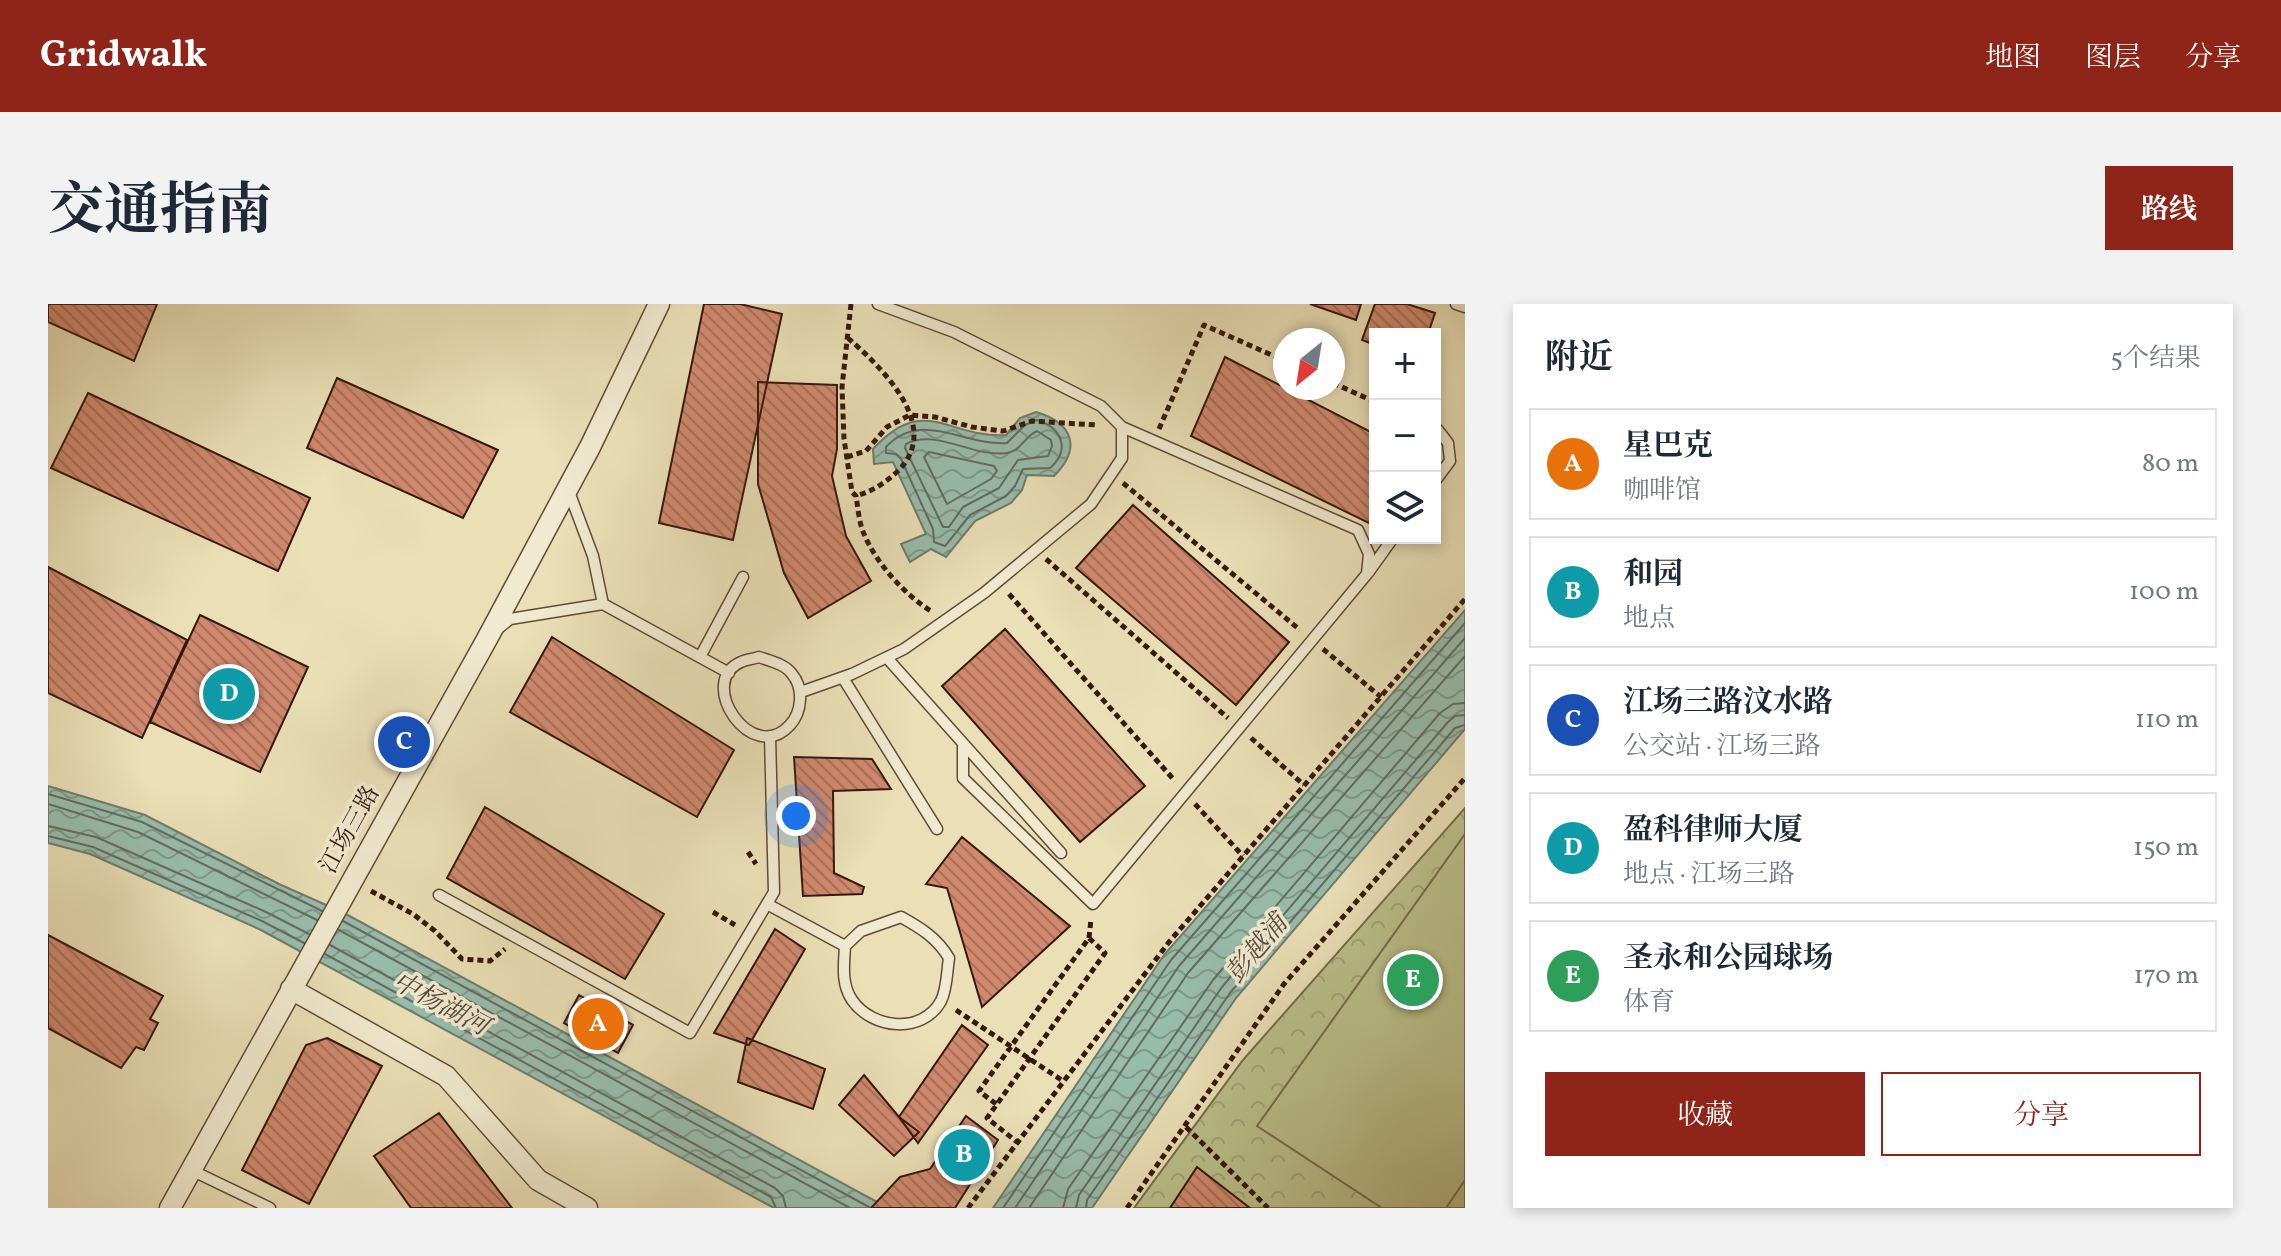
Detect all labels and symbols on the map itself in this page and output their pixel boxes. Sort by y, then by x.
north arrow [1273,328,1345,400]
pin: D [203,664,255,724]
pin: C [378,712,430,772]
street label: 江场三路 [313,780,389,880]
your location [776,796,816,836]
water label: 彭越浦 [1219,905,1299,991]
pin: E [1387,950,1439,1010]
water label: 中杨湖河 [386,964,498,1047]
pin: A [572,994,624,1054]
pin: B [938,1125,990,1185]

